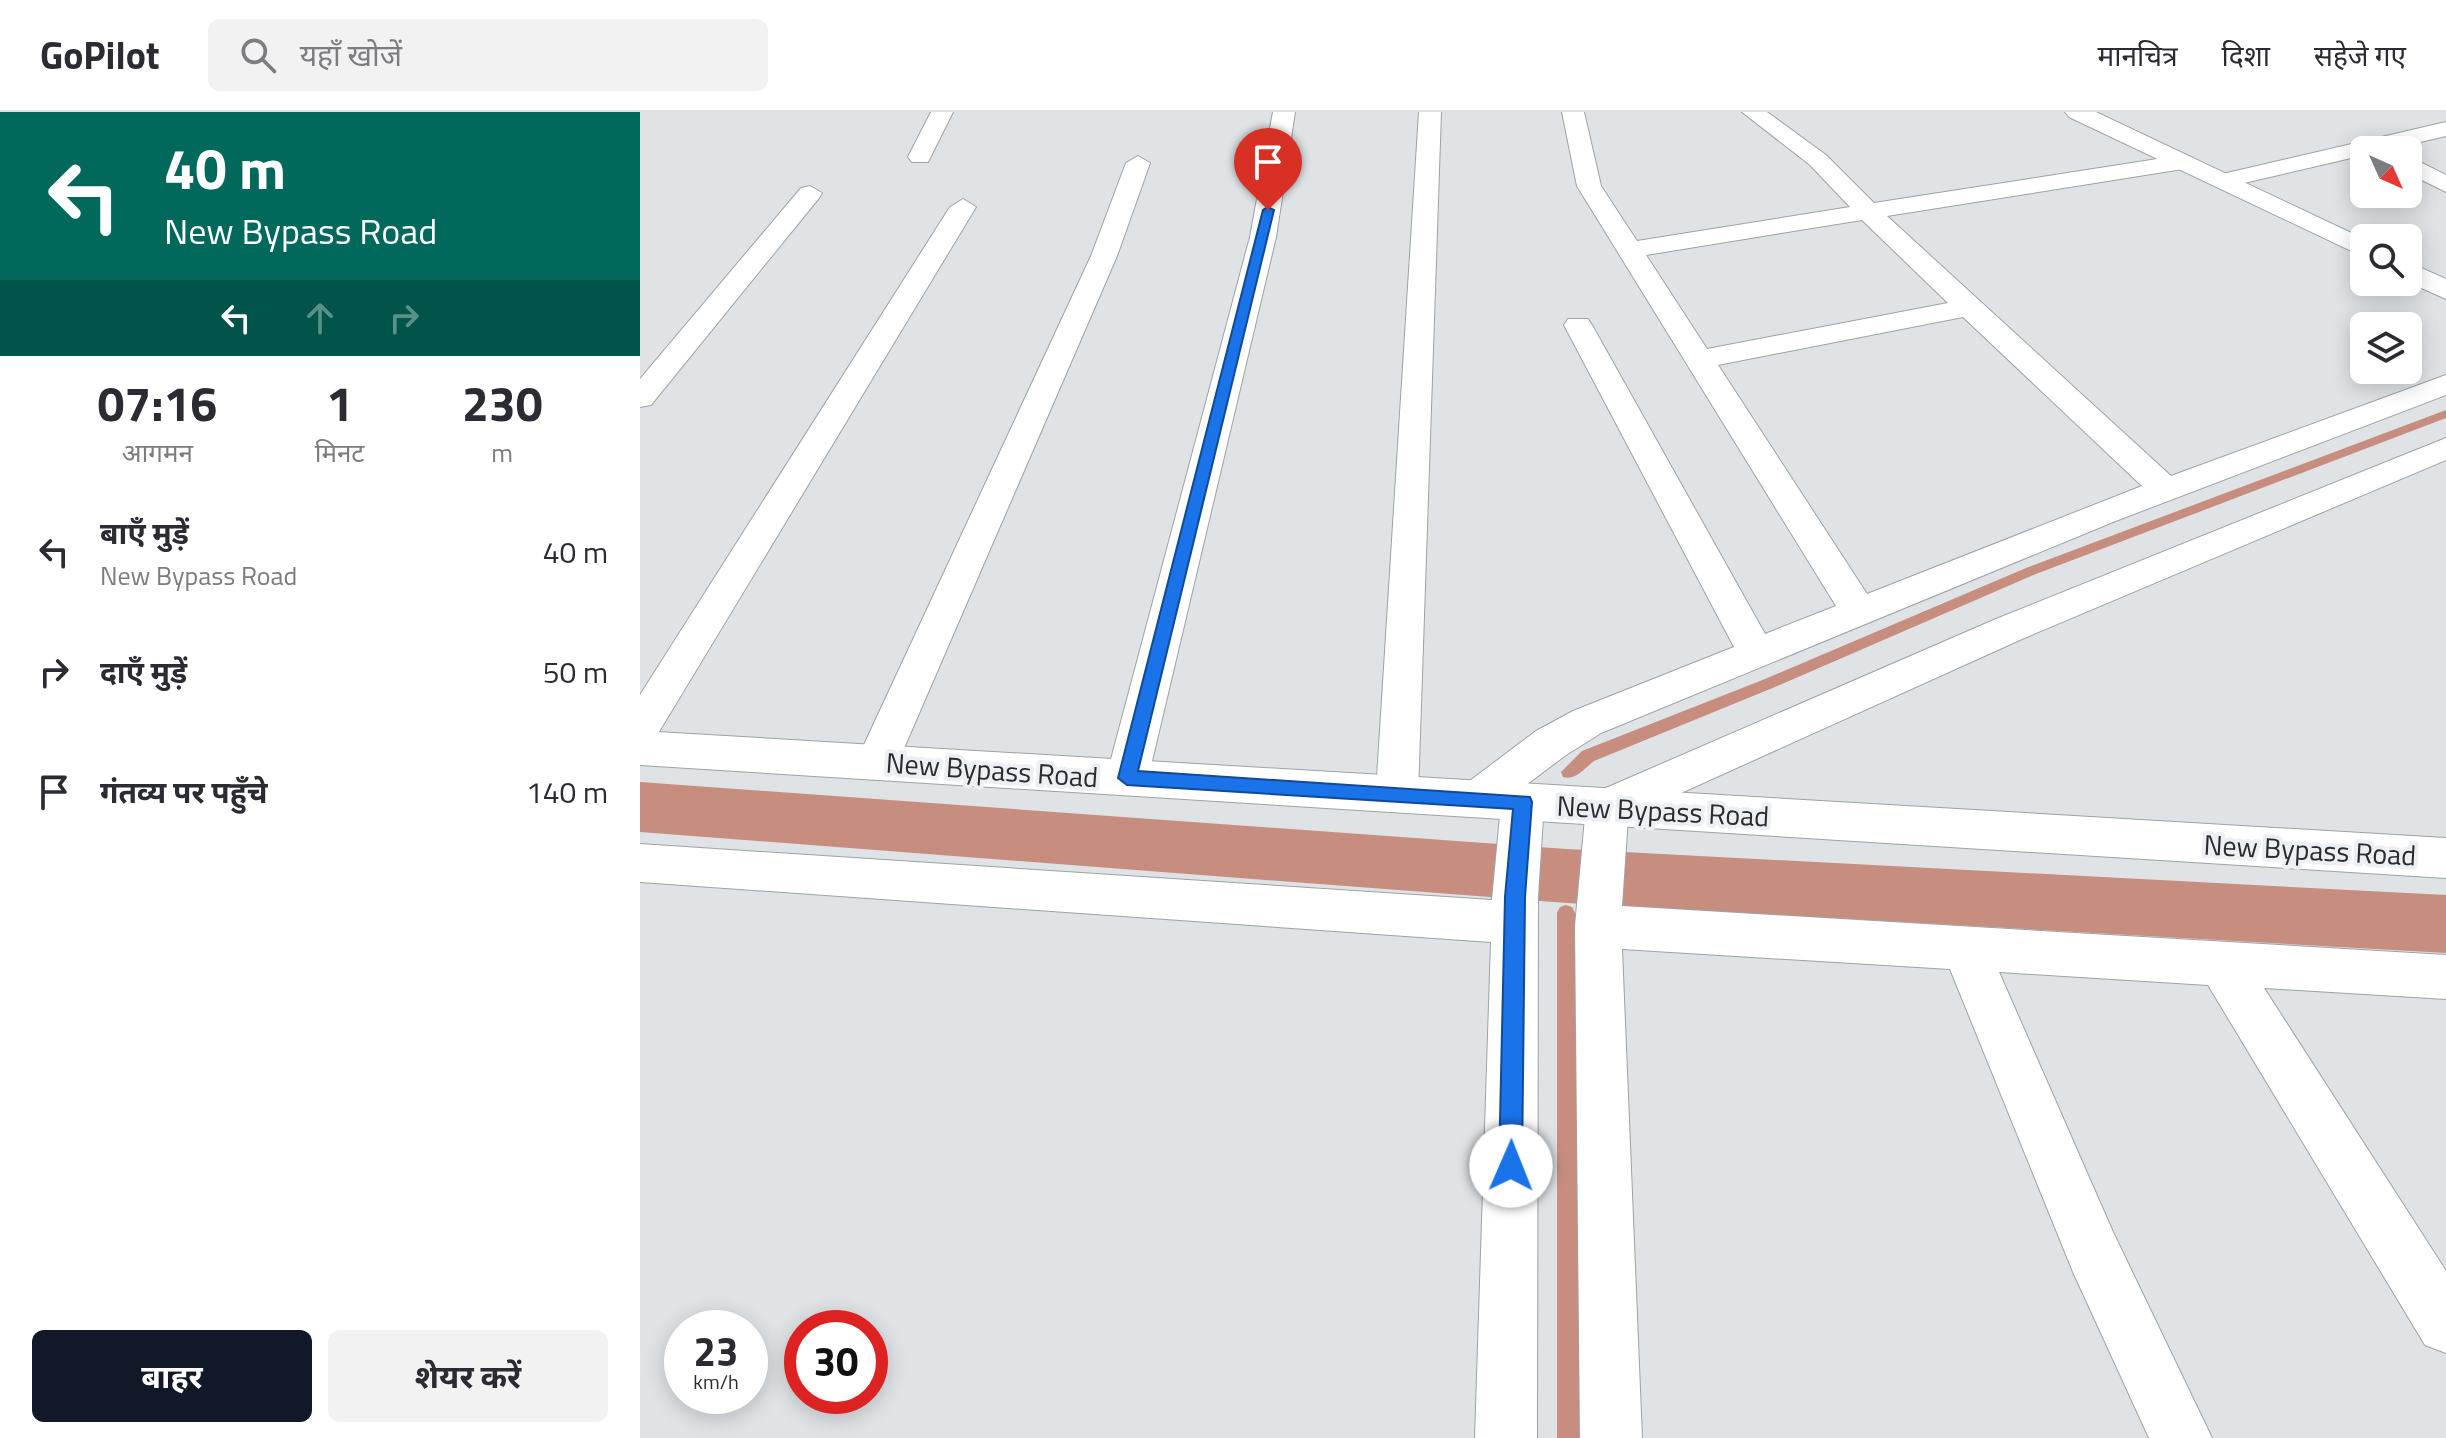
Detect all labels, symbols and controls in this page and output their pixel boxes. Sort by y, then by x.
search box [208,19,768,91]
text: GoPilot [40,26,160,84]
text: यहाँ खोजें [300,32,402,78]
icon: search [236,33,280,77]
text: मानचित्र [2098,34,2178,77]
text: दिशा [2222,34,2270,77]
text: सहेजे गए [2314,34,2406,77]
text: 40 m [164,126,286,211]
pin [1234,128,1302,210]
north arrow [2350,136,2422,208]
map controls [2350,136,2422,384]
icon: arrive [1246,140,1290,184]
icon: left [32,144,136,248]
text: New Bypass Road [164,203,437,258]
button: search [2350,224,2422,296]
icon: left [214,296,258,340]
icon: ahead [298,296,342,340]
icon: right [382,296,426,340]
button: layers [2350,312,2422,384]
text: 07:16 [97,367,217,440]
text: 1 [326,367,353,440]
text: 230 [462,367,543,440]
text: आगमन [122,433,193,472]
text: मिनट [315,433,364,472]
text: m [491,433,513,472]
text: बाएँ मुड़ें [100,510,189,556]
text: 40 m [543,529,608,575]
icon: left [32,530,76,574]
text: New Bypass Road [100,556,297,595]
text: दाएँ मुड़ें [100,649,187,695]
text: 50 m [543,649,608,695]
icon: right [32,650,76,694]
street label: New Bypass Road [885,741,1100,798]
text: गंतव्य पर पहुँचे [100,769,267,815]
text: 140 m [526,769,608,815]
icon: arrive [32,770,76,814]
street label: New Bypass Road [1556,783,1770,838]
street label: New Bypass Road [2203,822,2417,877]
position arrow [1469,1124,1553,1208]
speed limit sign: 30 [784,1310,888,1414]
text: 23 [694,1321,738,1382]
button: बाहर [32,1330,312,1422]
button: शेयर करें [328,1330,608,1422]
text: km/h [693,1366,739,1397]

